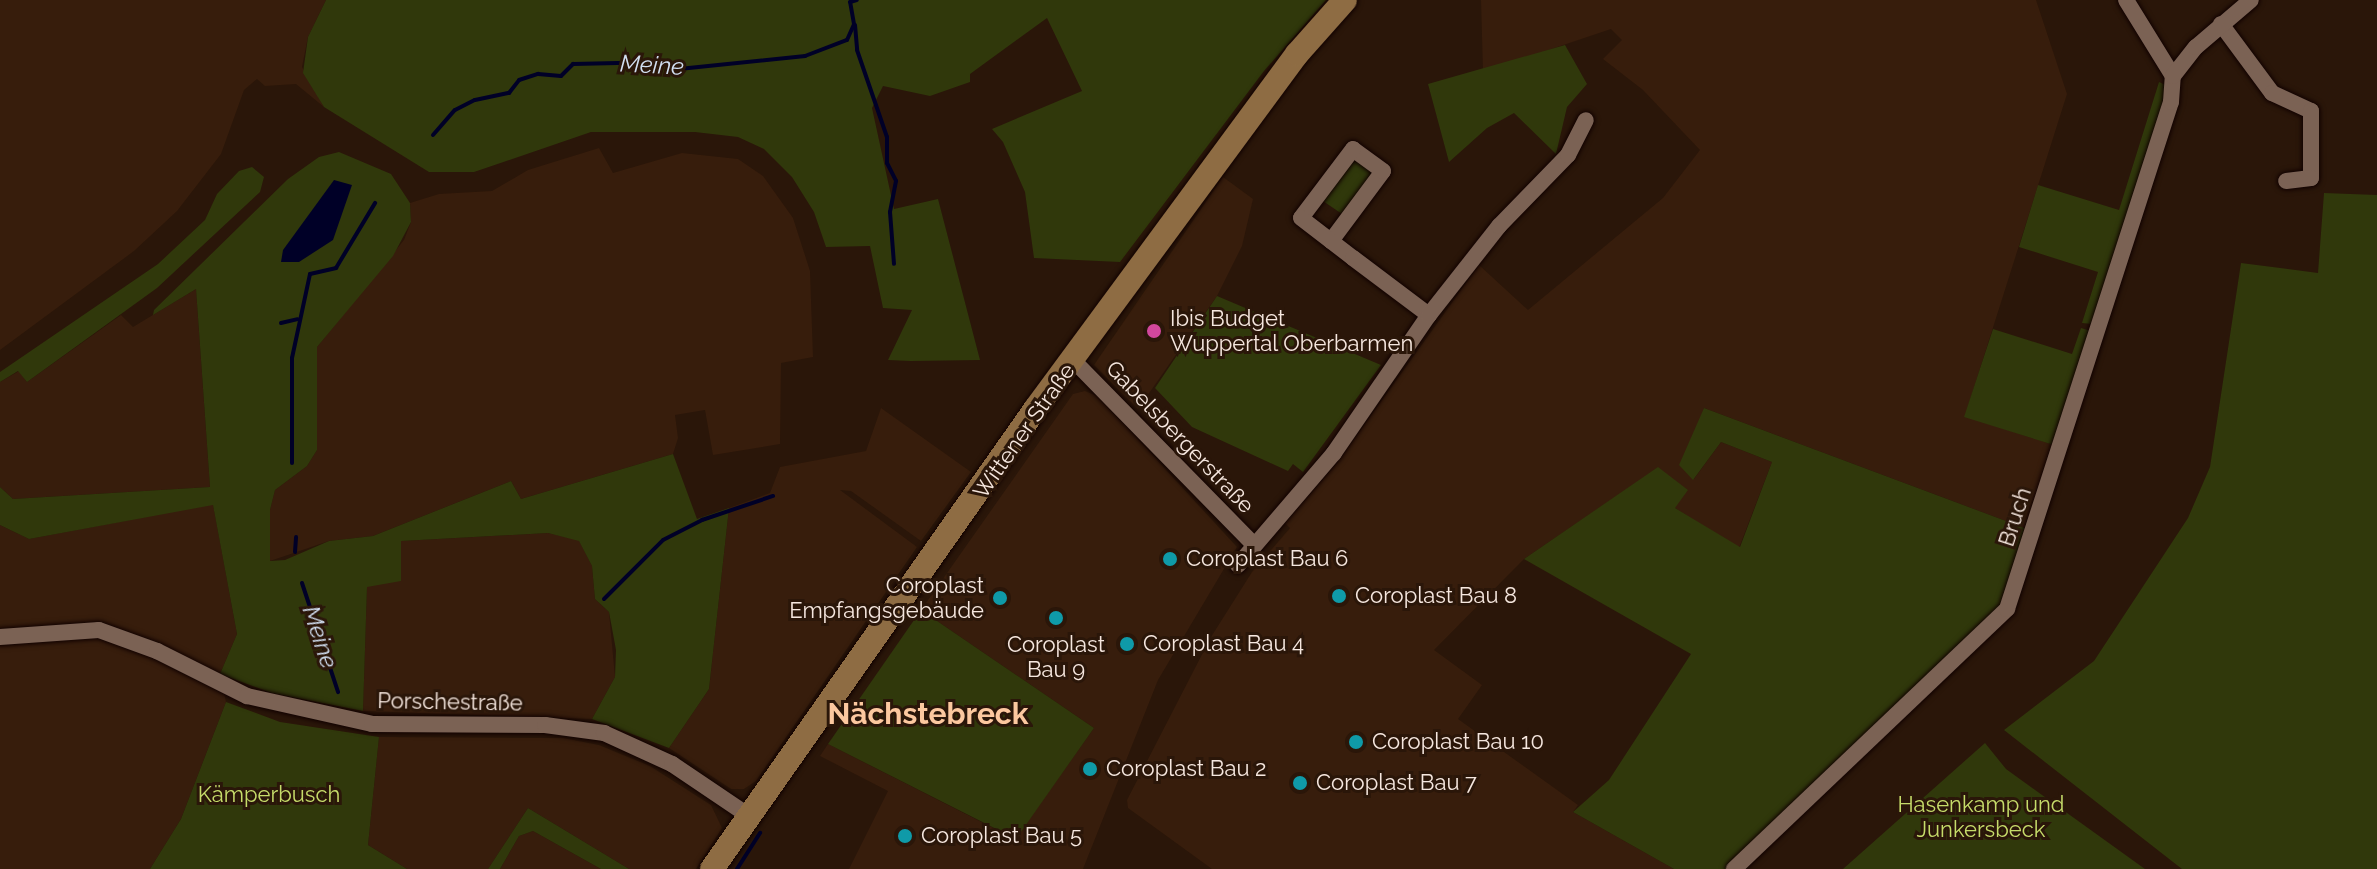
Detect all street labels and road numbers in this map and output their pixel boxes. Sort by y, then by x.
street label: Gabelsbergerstraße [1100,355,1260,519]
street label: Wittener Straße [967,358,1081,504]
street label: Bruch [1993,484,2037,550]
street label: Porschestraße [377,688,523,716]

